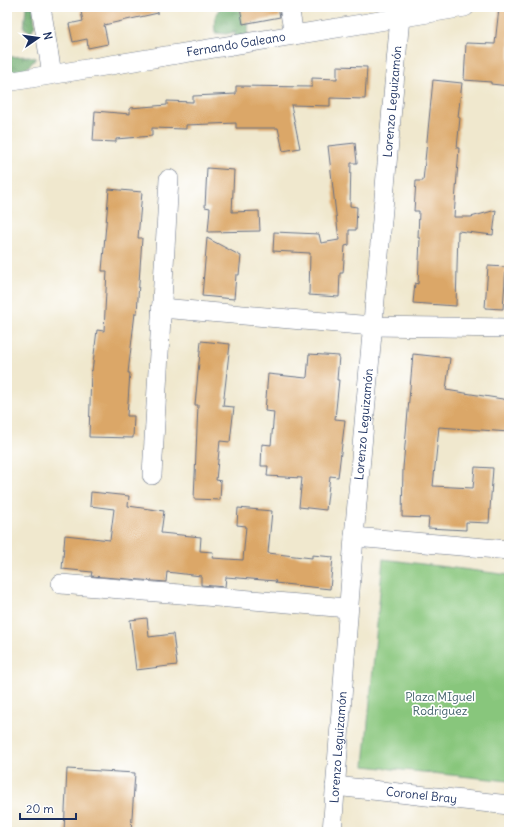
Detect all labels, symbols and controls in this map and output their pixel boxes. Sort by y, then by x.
north arrow [18,18,58,58]
street label: Fernando Galeano [185,28,287,60]
text: N [40,30,55,41]
street label: Lorenzo Leguizamón [380,45,404,158]
street label: Lorenzo Leguizamón [351,368,376,481]
park label: Plaza MIguel Rodriguez [405,689,475,718]
street label: Lorenzo Leguizamón [326,691,349,804]
street label: Coronel Bray [385,784,458,806]
scale bar [20,795,76,821]
text: 20 m [26,801,54,816]

